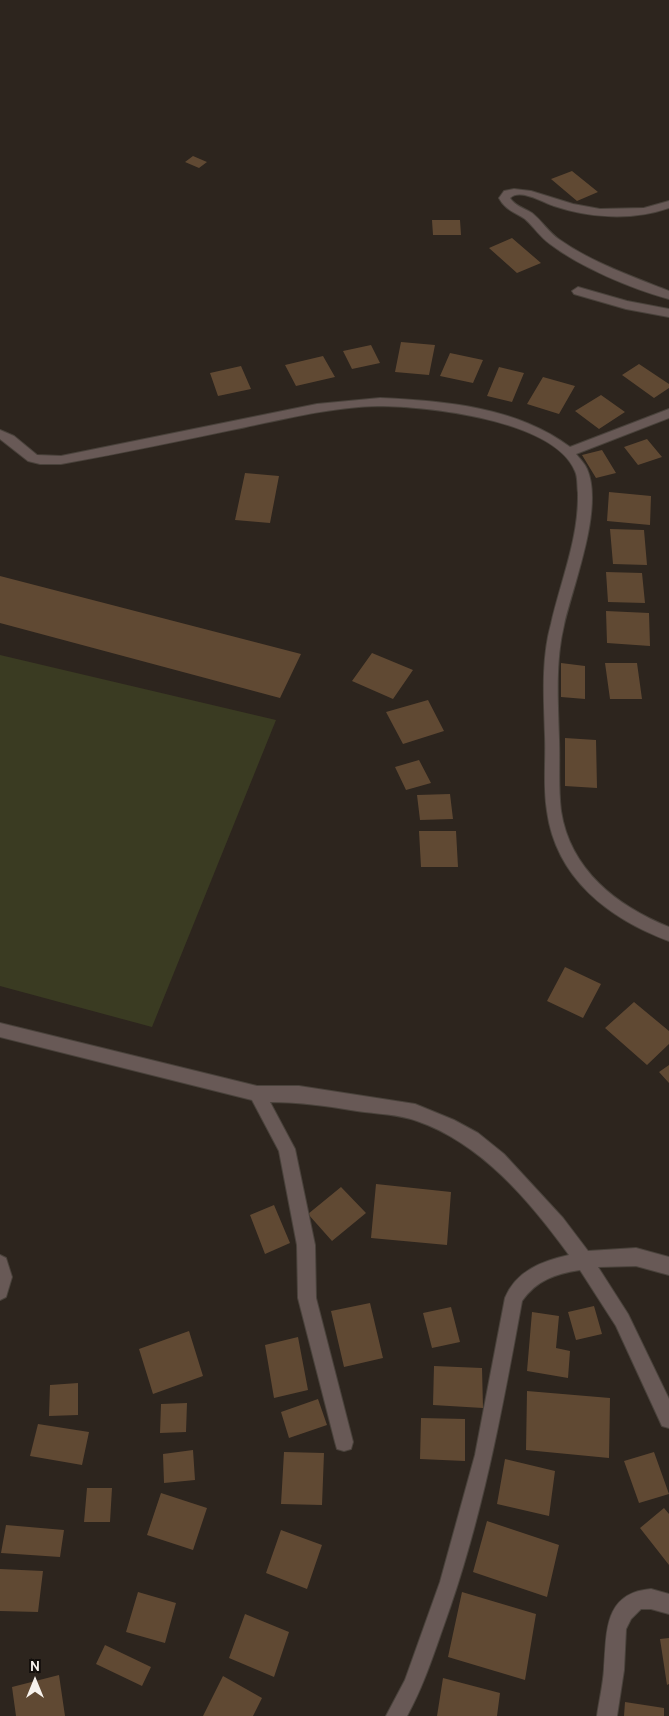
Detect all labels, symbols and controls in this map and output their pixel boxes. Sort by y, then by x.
north arrow [10,1656,60,1706]
text: N [30,1657,40,1675]

